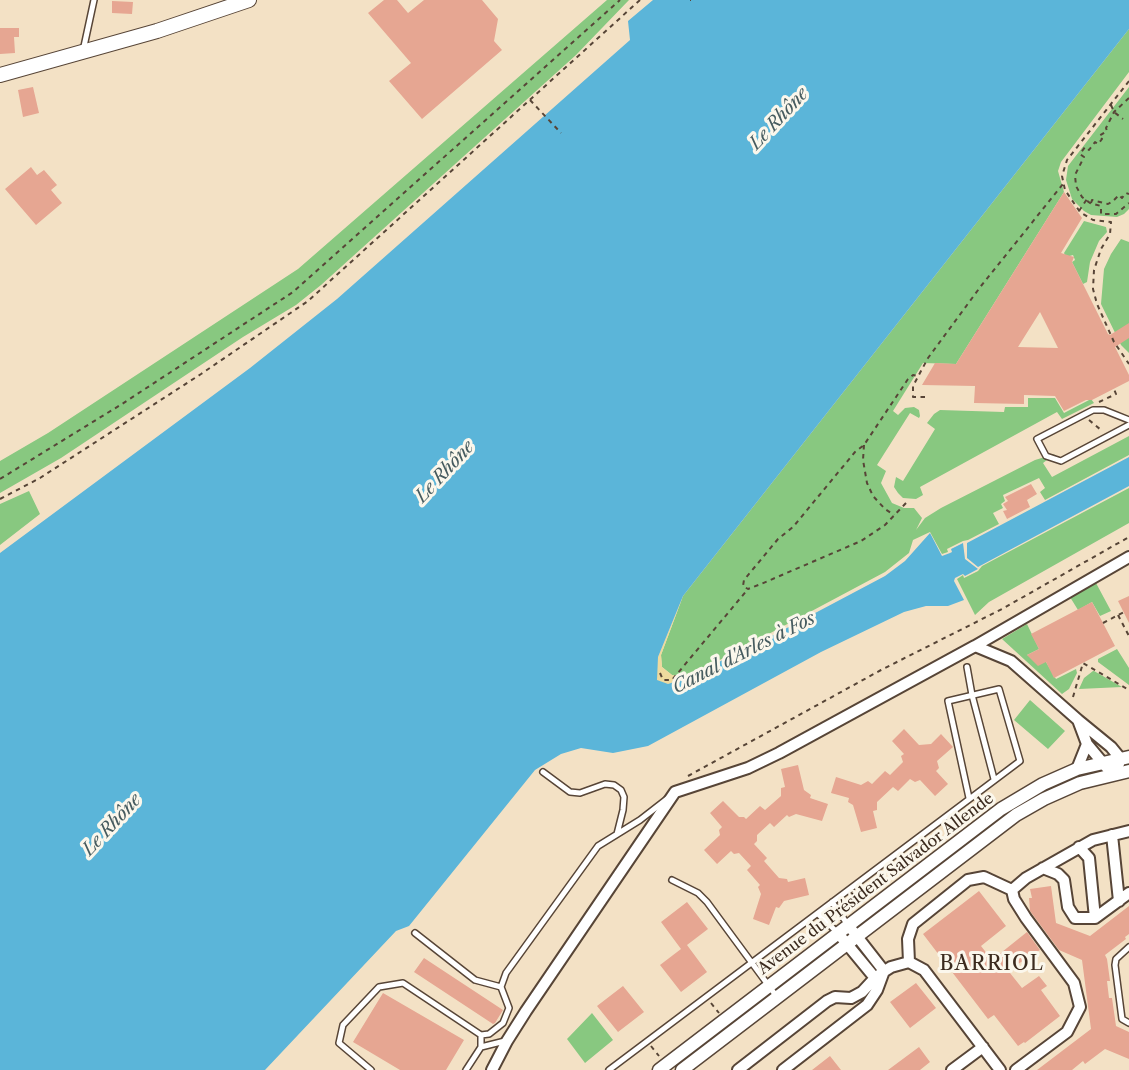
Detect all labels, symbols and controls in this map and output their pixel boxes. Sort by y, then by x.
water label: Le Rhône [745,84,813,154]
water label: Le Rhône [411,437,479,507]
water label: Canal d'Arles à Fos [669,608,819,698]
street label: Avenue du Président Salvador Allende [754,789,998,979]
water label: Le Rhône [78,790,146,860]
district label: BARRIOL [940,952,1044,976]

